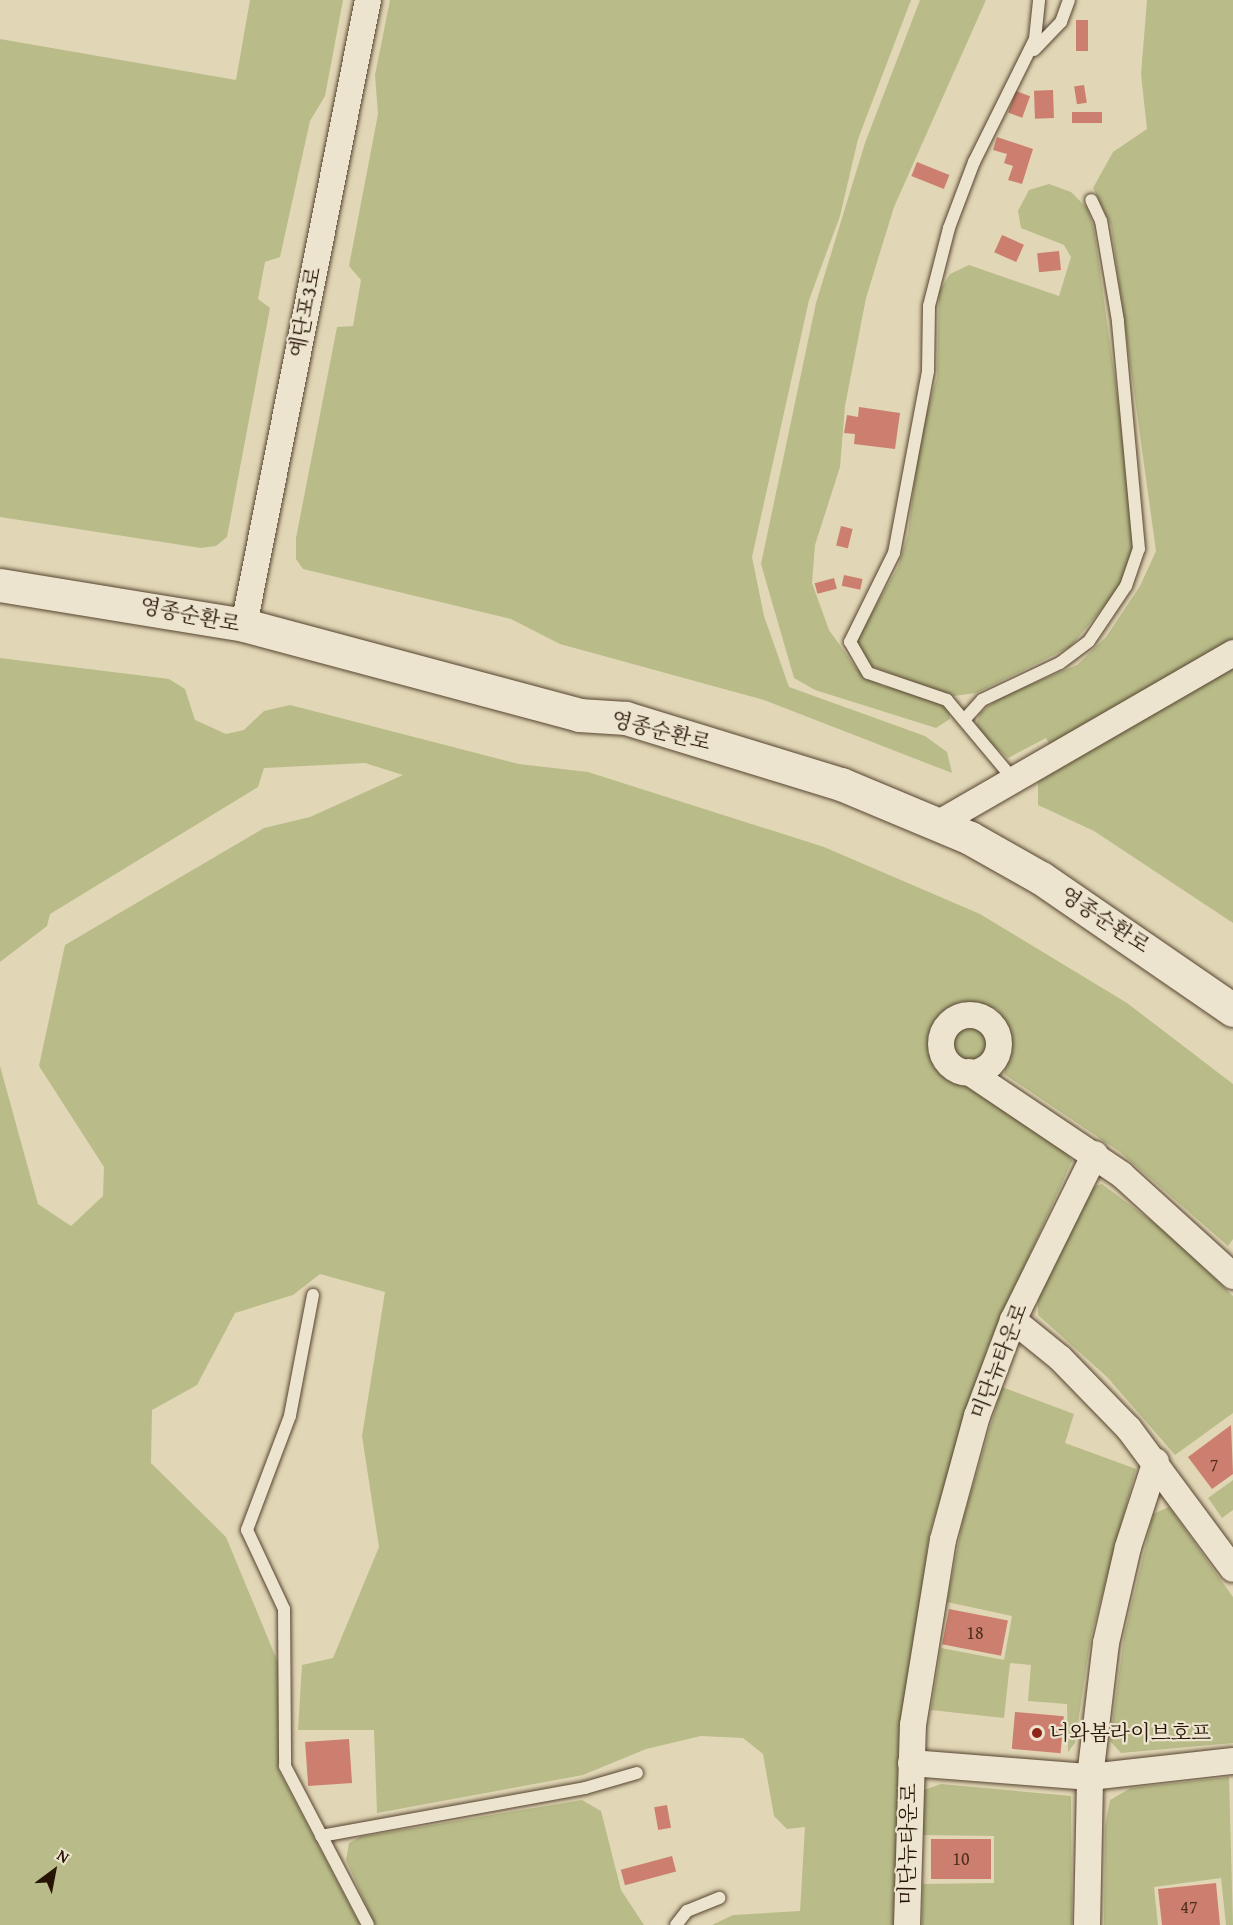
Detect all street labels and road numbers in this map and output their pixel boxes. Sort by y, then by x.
street label: 예단포3로 [284,265,326,359]
street label: 영종순환로 [138,593,242,637]
street label: 영종순환로 [609,707,713,755]
street label: 영종순환로 [1056,882,1154,958]
street label: 미단뉴타운로 [965,1300,1033,1422]
street label: 미단뉴타운로 [894,1783,922,1905]

